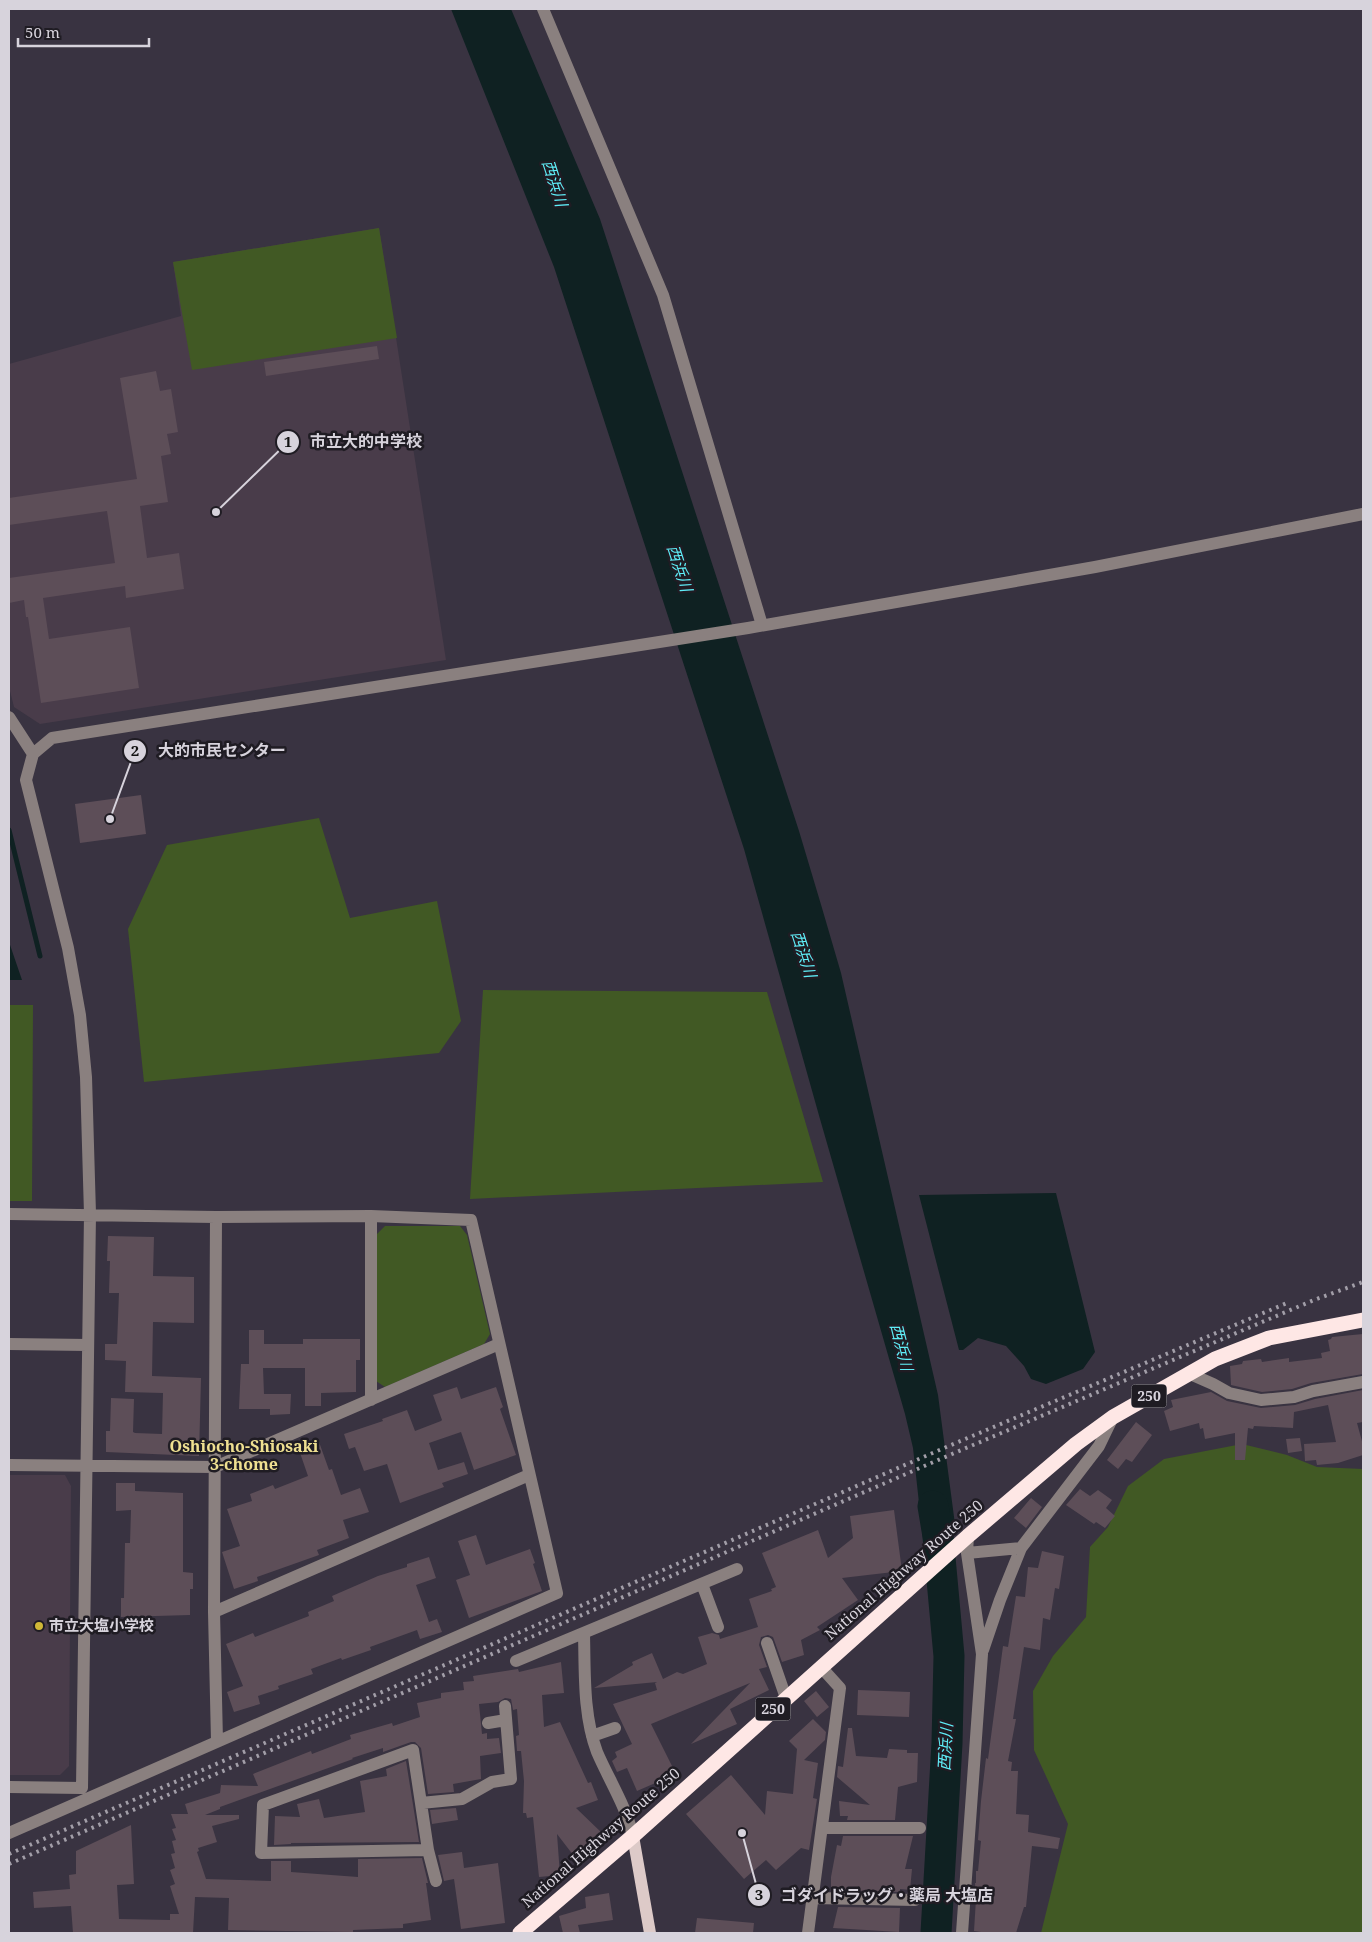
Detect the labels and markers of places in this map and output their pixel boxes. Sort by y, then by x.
callout: 市立大的中学校 [275,426,432,457]
callout: 大的市民センター [123,735,296,766]
place label: 市立大塩小学校 [49,1615,154,1635]
marker: 市立大塩小学校 [33,1620,45,1632]
callout: ゴダイドラッグ・薬局 大塩店 [746,1879,1003,1910]

